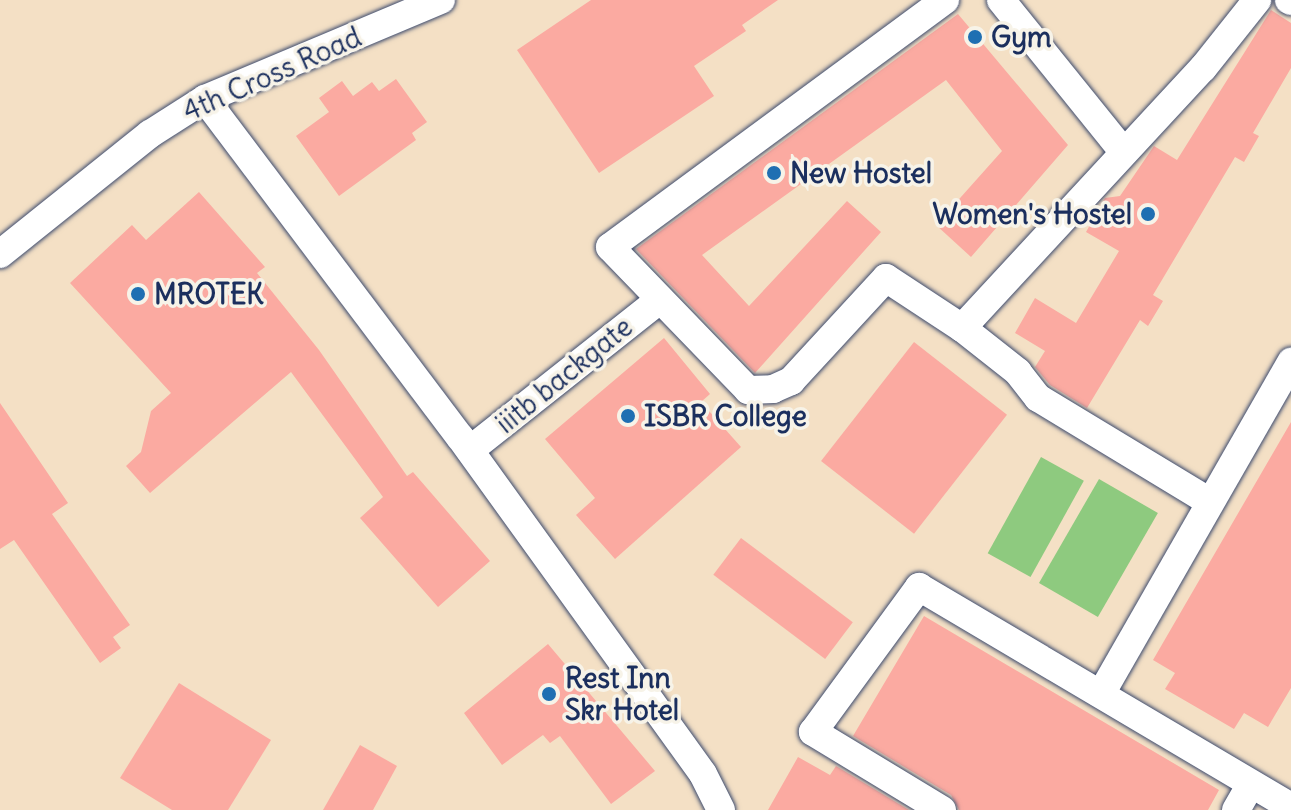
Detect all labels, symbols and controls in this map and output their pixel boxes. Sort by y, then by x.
street label: 4th Cross Road [178,20,366,128]
place label: Gym [991,20,1052,54]
marker: Gym [966,28,984,46]
place label: New Hostel [790,156,932,190]
marker: New Hostel [765,164,783,182]
place label: Women's Hostel [933,197,1132,231]
marker: Women's Hostel [1139,205,1157,223]
place label: MROTEK [154,277,264,311]
marker: MROTEK [129,285,147,303]
street label: iiitb backgate [489,310,639,440]
place label: ISBR College [644,399,807,433]
marker: ISBR College [619,407,637,425]
place label: Rest Inn Skr Hotel [565,661,679,727]
marker: Rest Inn Skr Hotel [540,685,558,703]

